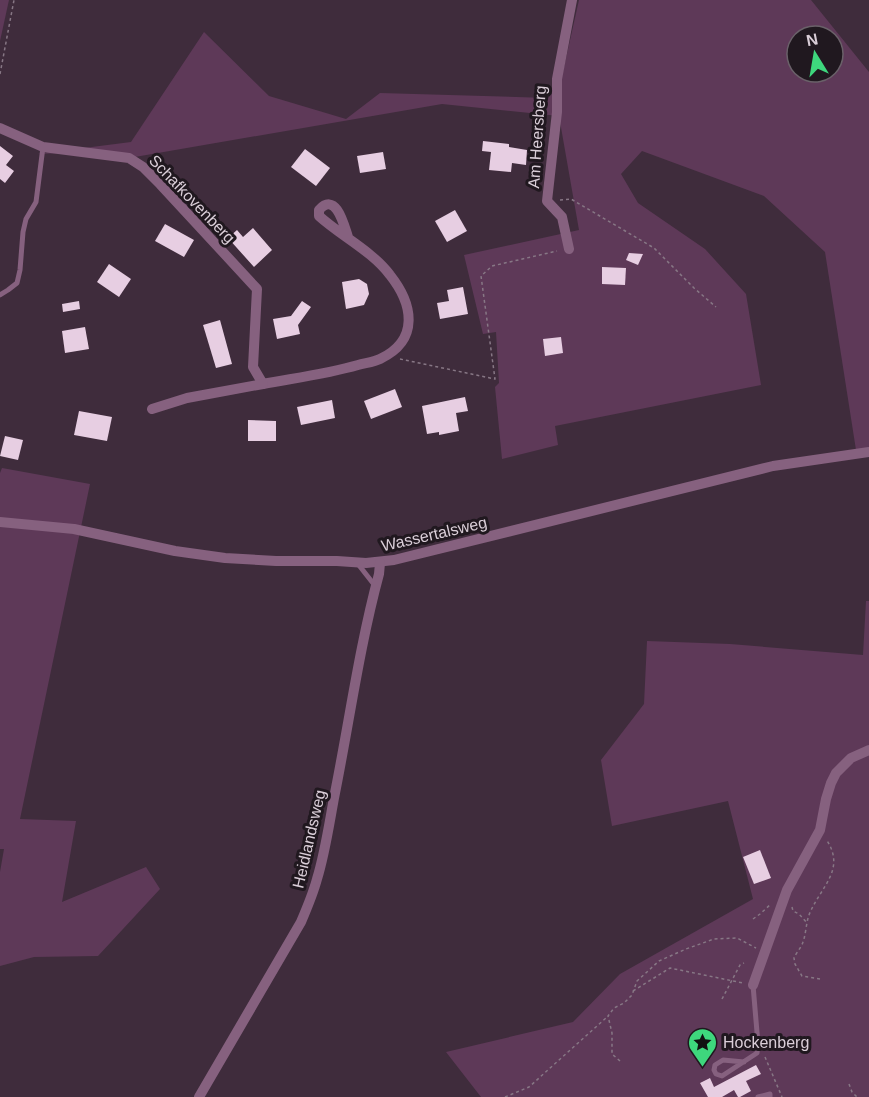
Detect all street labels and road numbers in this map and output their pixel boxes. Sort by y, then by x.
street label: Am Heersberg [525,85,549,189]
street label: Schafkovenberg [146,152,238,246]
street label: Wassertalsweg [380,514,488,554]
street label: Heidlandsweg [289,788,329,890]

